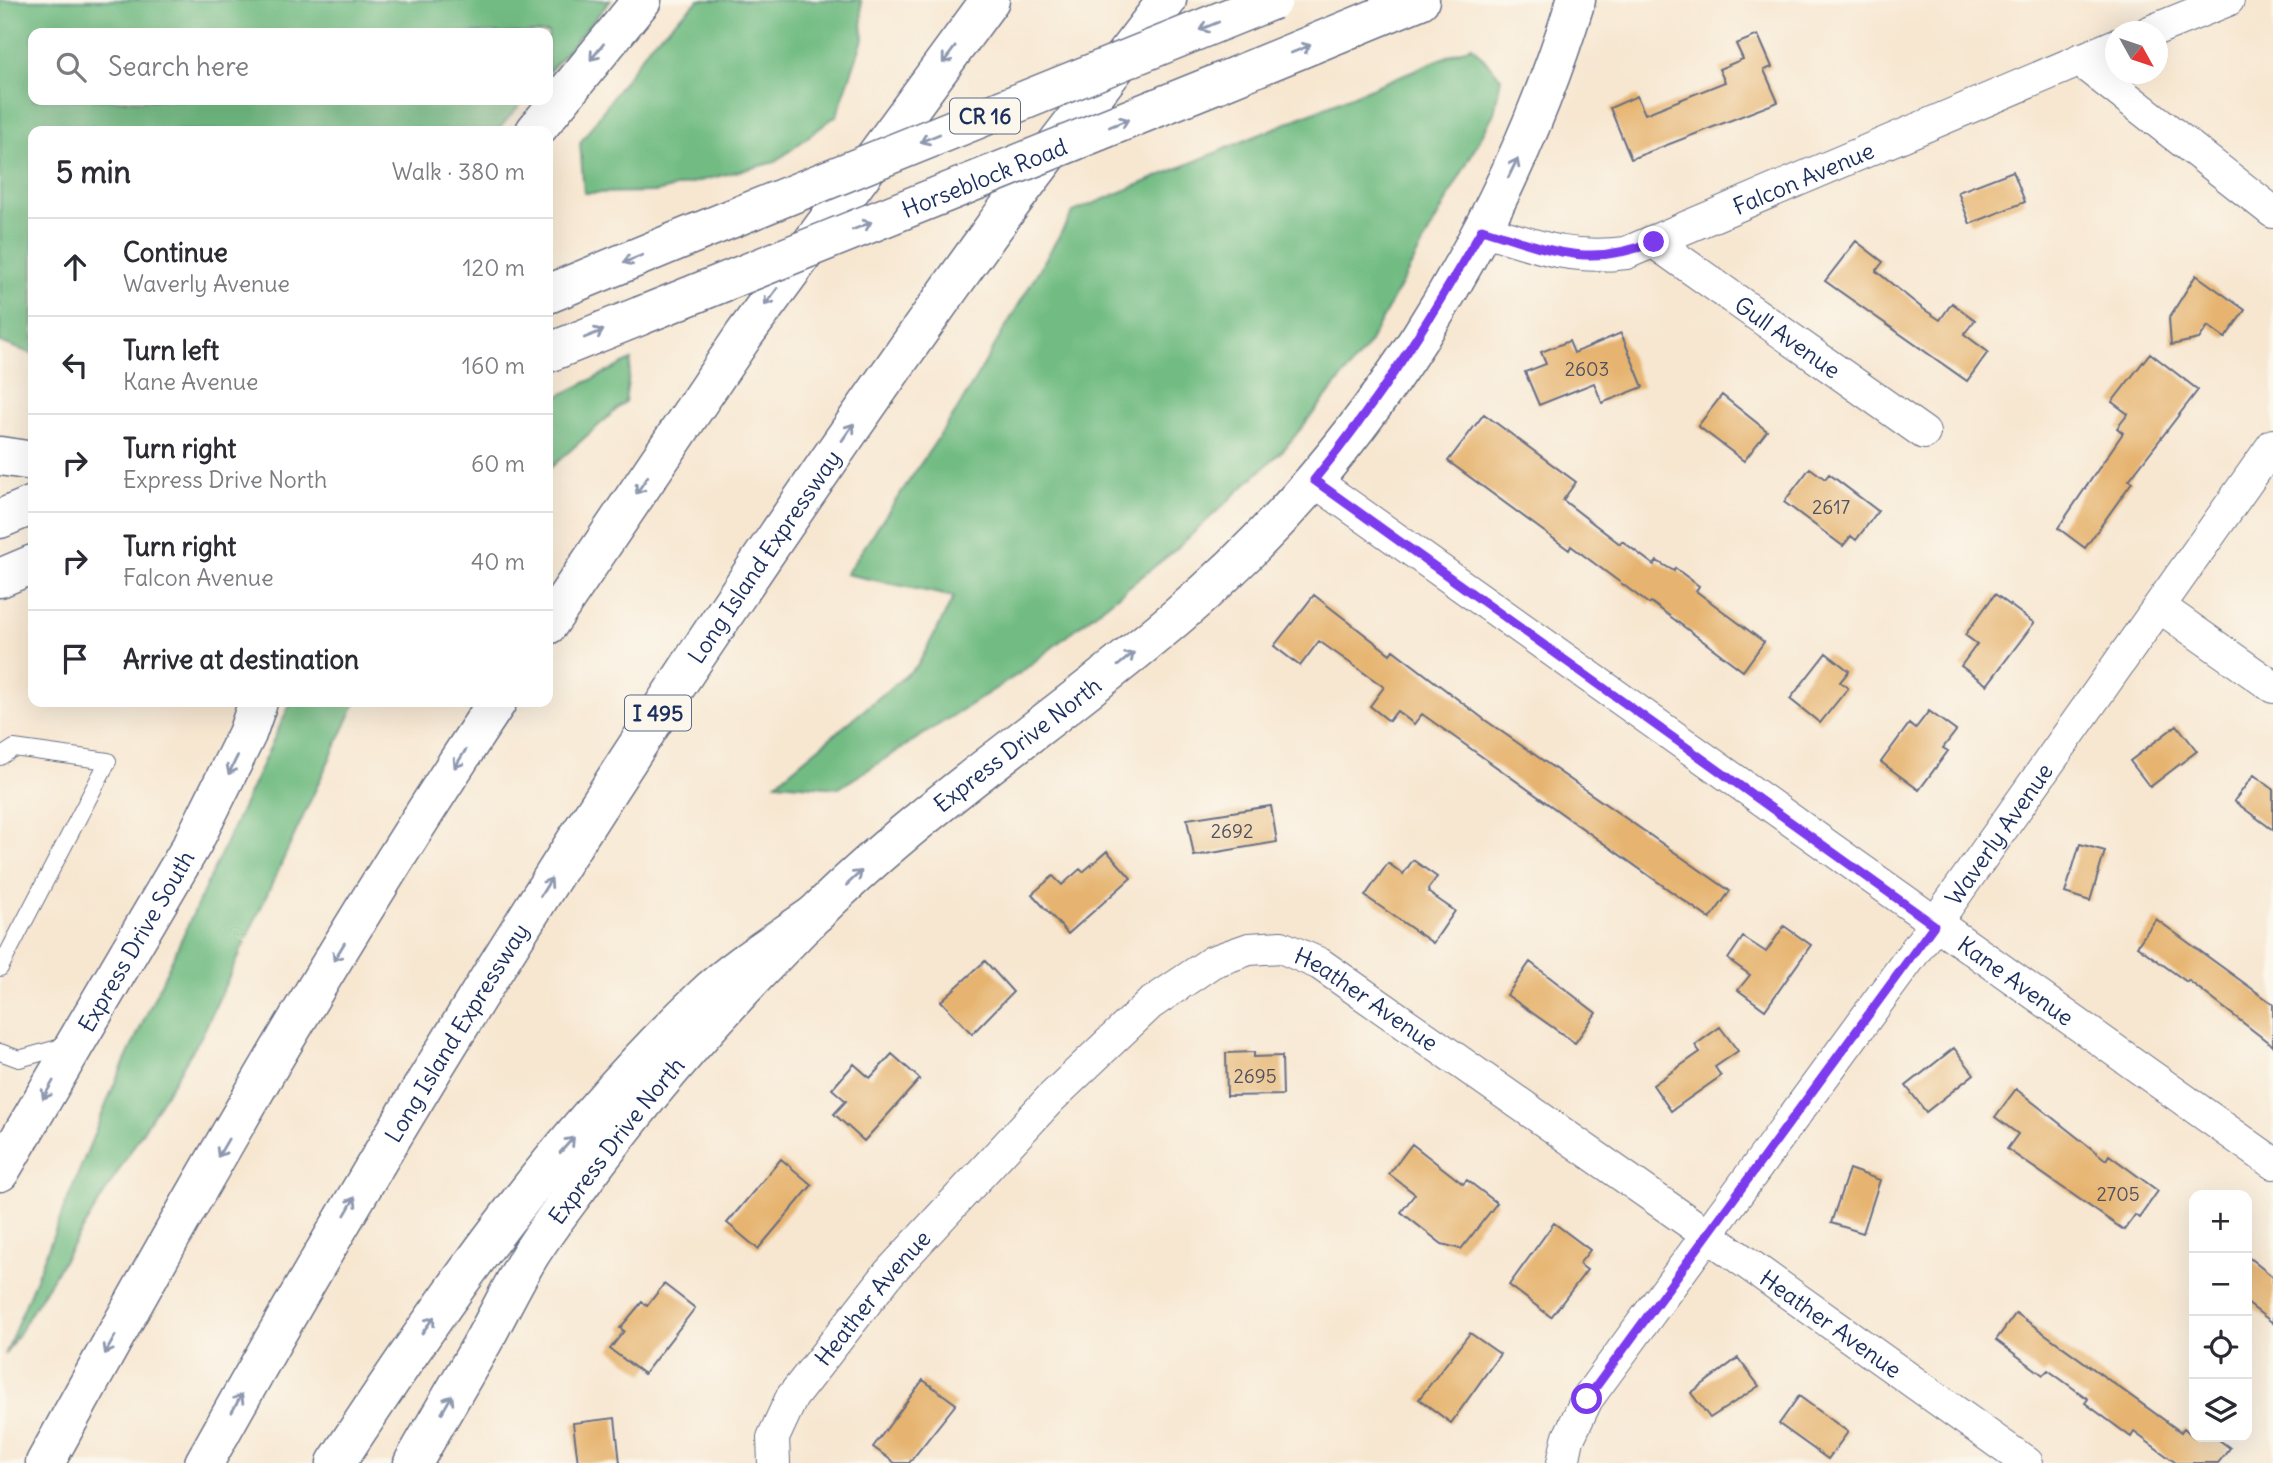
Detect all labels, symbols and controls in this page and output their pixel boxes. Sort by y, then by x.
one-way arrow [1199,20,1221,33]
north arrow [2105,21,2168,84]
search box [28,28,553,105]
one-way arrow [1290,41,1312,54]
one-way arrow [589,42,605,60]
one-way arrow [942,45,957,64]
icon: search [52,48,90,86]
text: Search here [108,50,249,83]
road number: CR 16 [950,99,1020,134]
one-way arrow [1107,115,1129,128]
street label: Horseblock Road [897,131,1071,224]
one-way arrow [920,133,942,146]
street label: Falcon Avenue [1728,135,1878,221]
text: 5 min [56,153,131,191]
text: Walk · 380 m [392,157,525,186]
one-way arrow [1506,158,1520,179]
one-way arrow [851,219,873,232]
route end [1638,226,1669,257]
text: Continue [123,236,228,269]
icon: ahead [56,248,94,286]
text: 120 m [462,253,525,282]
one-way arrow [623,253,645,266]
text: Waverly Avenue [123,269,290,298]
one-way arrow [764,288,779,306]
street label: Gull Avenue [1729,289,1846,384]
one-way arrow [582,327,604,340]
text: Turn left [123,334,219,367]
icon: left [56,346,94,384]
text: 160 m [462,351,525,380]
house number: 2603 [1565,357,1609,381]
text: Kane Avenue [123,367,258,396]
one-way arrow [841,423,855,442]
text: Turn right [123,432,236,465]
icon: right [56,444,94,482]
street label: Long Island Expressway [681,444,847,669]
text: 60 m [471,449,525,478]
text: Express Drive North [123,465,327,494]
one-way arrow [635,475,649,494]
house number: 2617 [1812,495,1850,519]
text: Turn right [123,530,236,563]
icon: right [56,542,94,580]
text: 40 m [471,547,525,576]
text: Falcon Avenue [123,563,274,592]
icon: arrive [56,640,94,678]
text: Arrive at destination [123,643,359,676]
one-way arrow [1117,651,1135,667]
street label: Express Drive North [927,670,1107,818]
road number: I 495 [625,696,691,730]
one-way arrow [453,749,467,769]
one-way arrow [225,754,239,775]
street label: Waverly Avenue [1938,757,2059,910]
house number: 2692 [1211,819,1253,843]
street label: Express Drive South [71,845,200,1037]
one-way arrow [845,870,863,886]
one-way arrow [539,877,553,897]
street label: Long Island Expressway [378,917,534,1147]
street label: Kane Avenue [1953,929,2080,1031]
street label: Heather Avenue [1290,940,1444,1057]
one-way arrow [332,942,346,962]
street label: Express Drive North [542,1051,690,1230]
house number: 2695 [1233,1064,1277,1088]
one-way arrow [41,1080,55,1100]
one-way arrow [216,1137,230,1157]
one-way arrow [559,1137,576,1154]
house number: 2705 [2096,1182,2140,1206]
map controls [2189,1190,2252,1442]
button: + [2189,1190,2252,1253]
one-way arrow [344,1196,358,1216]
street label: Heather Avenue [808,1223,936,1371]
button: − [2189,1253,2252,1316]
street label: Heather Avenue [1754,1263,1908,1384]
one-way arrow [421,1316,435,1335]
button: locate [2189,1316,2252,1379]
one-way arrow [103,1334,116,1355]
button: layers [2189,1379,2252,1442]
route start [1571,1383,1602,1414]
one-way arrow [230,1394,244,1414]
one-way arrow [440,1394,454,1414]

